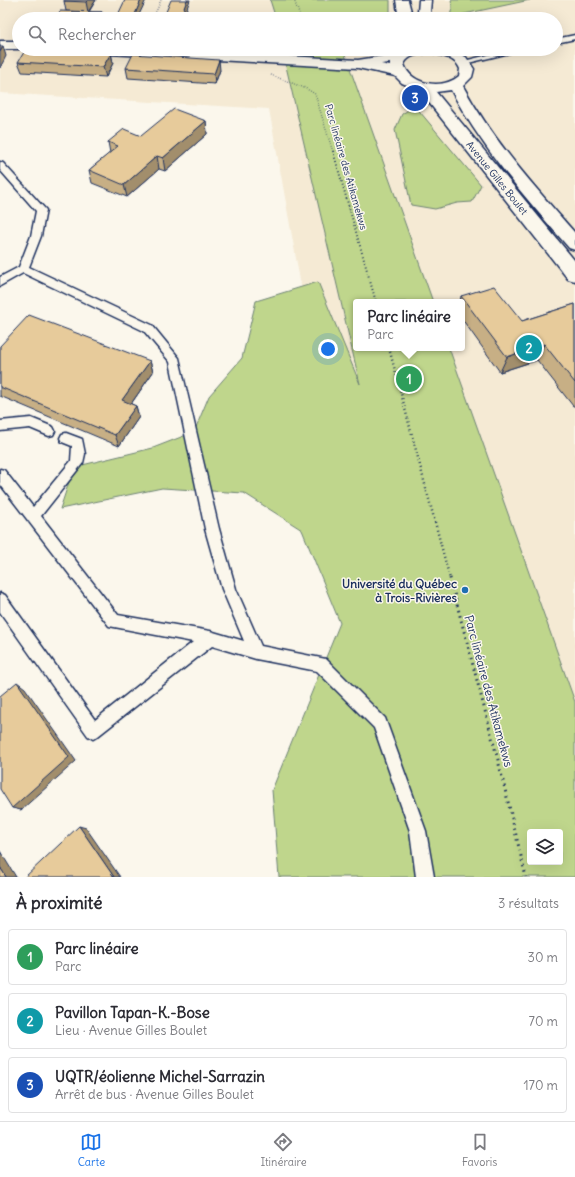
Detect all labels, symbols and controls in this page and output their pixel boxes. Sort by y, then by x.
search box [12,12,563,56]
icon: search [26,23,48,45]
text: Rechercher [58,25,136,44]
pin: 3 [402,83,428,113]
street label: Parc linéaire des Atikamekws [322,102,370,232]
street label: Avenue Gilles Boulet [463,138,531,218]
popup [353,299,465,351]
text: Parc linéaire [367,307,451,326]
text: Parc [367,326,394,343]
pin: 2 [516,333,542,363]
your location [318,339,338,359]
pin: 1 [396,364,422,394]
place label: Université du Québec à Trois-Rivières [342,576,458,605]
marker: Université du Québec à Trois-Rivières [460,585,470,595]
street label: Parc linéaire des Atikamekws [461,613,517,769]
map controls [527,829,563,865]
button: layers [527,829,563,865]
text: À proximité [16,892,102,914]
text: 3 résultats [498,895,559,912]
text: Parc linéaire [55,939,139,958]
text: 1 [27,949,33,966]
text: 30 m [528,949,558,966]
text: Parc [55,958,82,975]
text: Pavillon Tapan-K.-Bose [55,1003,210,1022]
text: 2 [26,1013,34,1030]
text: 70 m [529,1013,558,1030]
text: Lieu · Avenue Gilles Boulet [55,1022,207,1039]
text: UQTR/éolienne Michel-Sarrazin [55,1067,265,1086]
text: 3 [26,1077,34,1094]
text: 170 m [523,1077,558,1094]
text: Arrêt de bus · Avenue Gilles Boulet [55,1086,254,1103]
tab: Carte [78,1131,105,1169]
tab: Itinéraire [260,1131,307,1169]
tab: Favoris [462,1131,497,1169]

